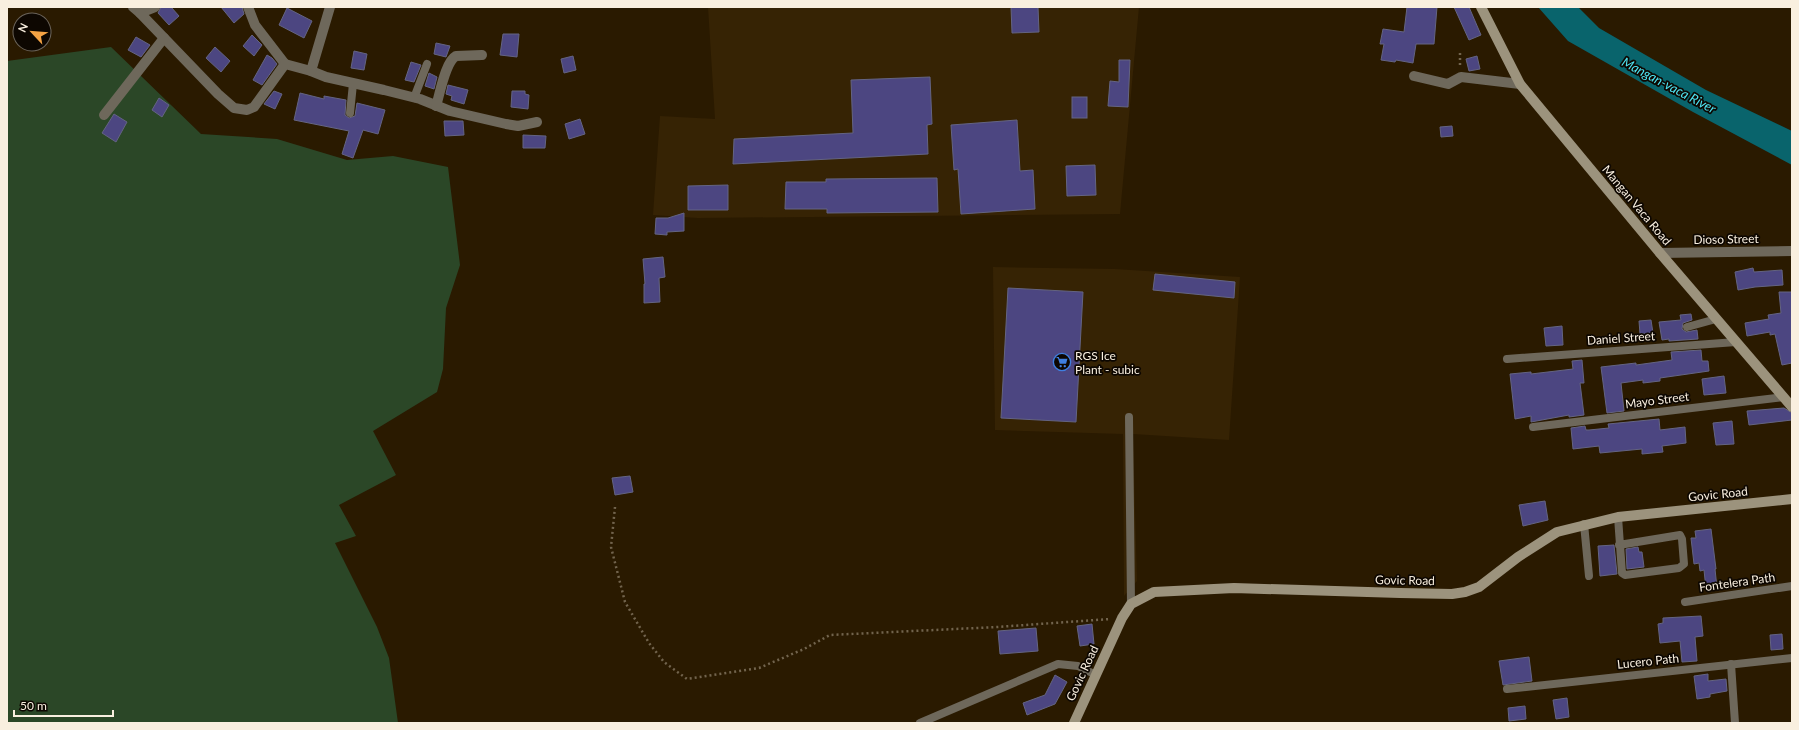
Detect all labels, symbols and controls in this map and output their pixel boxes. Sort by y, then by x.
north arrow [12,12,52,52]
text: N [15,21,30,34]
water label: Mangan-vaca River [1619,54,1719,117]
street label: Mangan Vaca Road [1599,162,1675,248]
street label: Dioso Street [1693,231,1760,247]
street label: Daniel Street [1586,328,1656,348]
place label: RGS Ice Plant - subic [1075,348,1140,377]
supermarket icon: RGS Ice Plant - subic [1052,352,1072,372]
street label: Mayo Street [1624,389,1690,411]
street label: Govic Road [1687,483,1749,505]
street label: Fontelera Path [1698,569,1776,595]
street label: Govic Road [1375,572,1435,588]
street label: Govic Road [1063,643,1101,703]
street label: Lucero Path [1616,650,1680,672]
scale bar [14,692,113,718]
text: 50 m [20,698,47,713]

